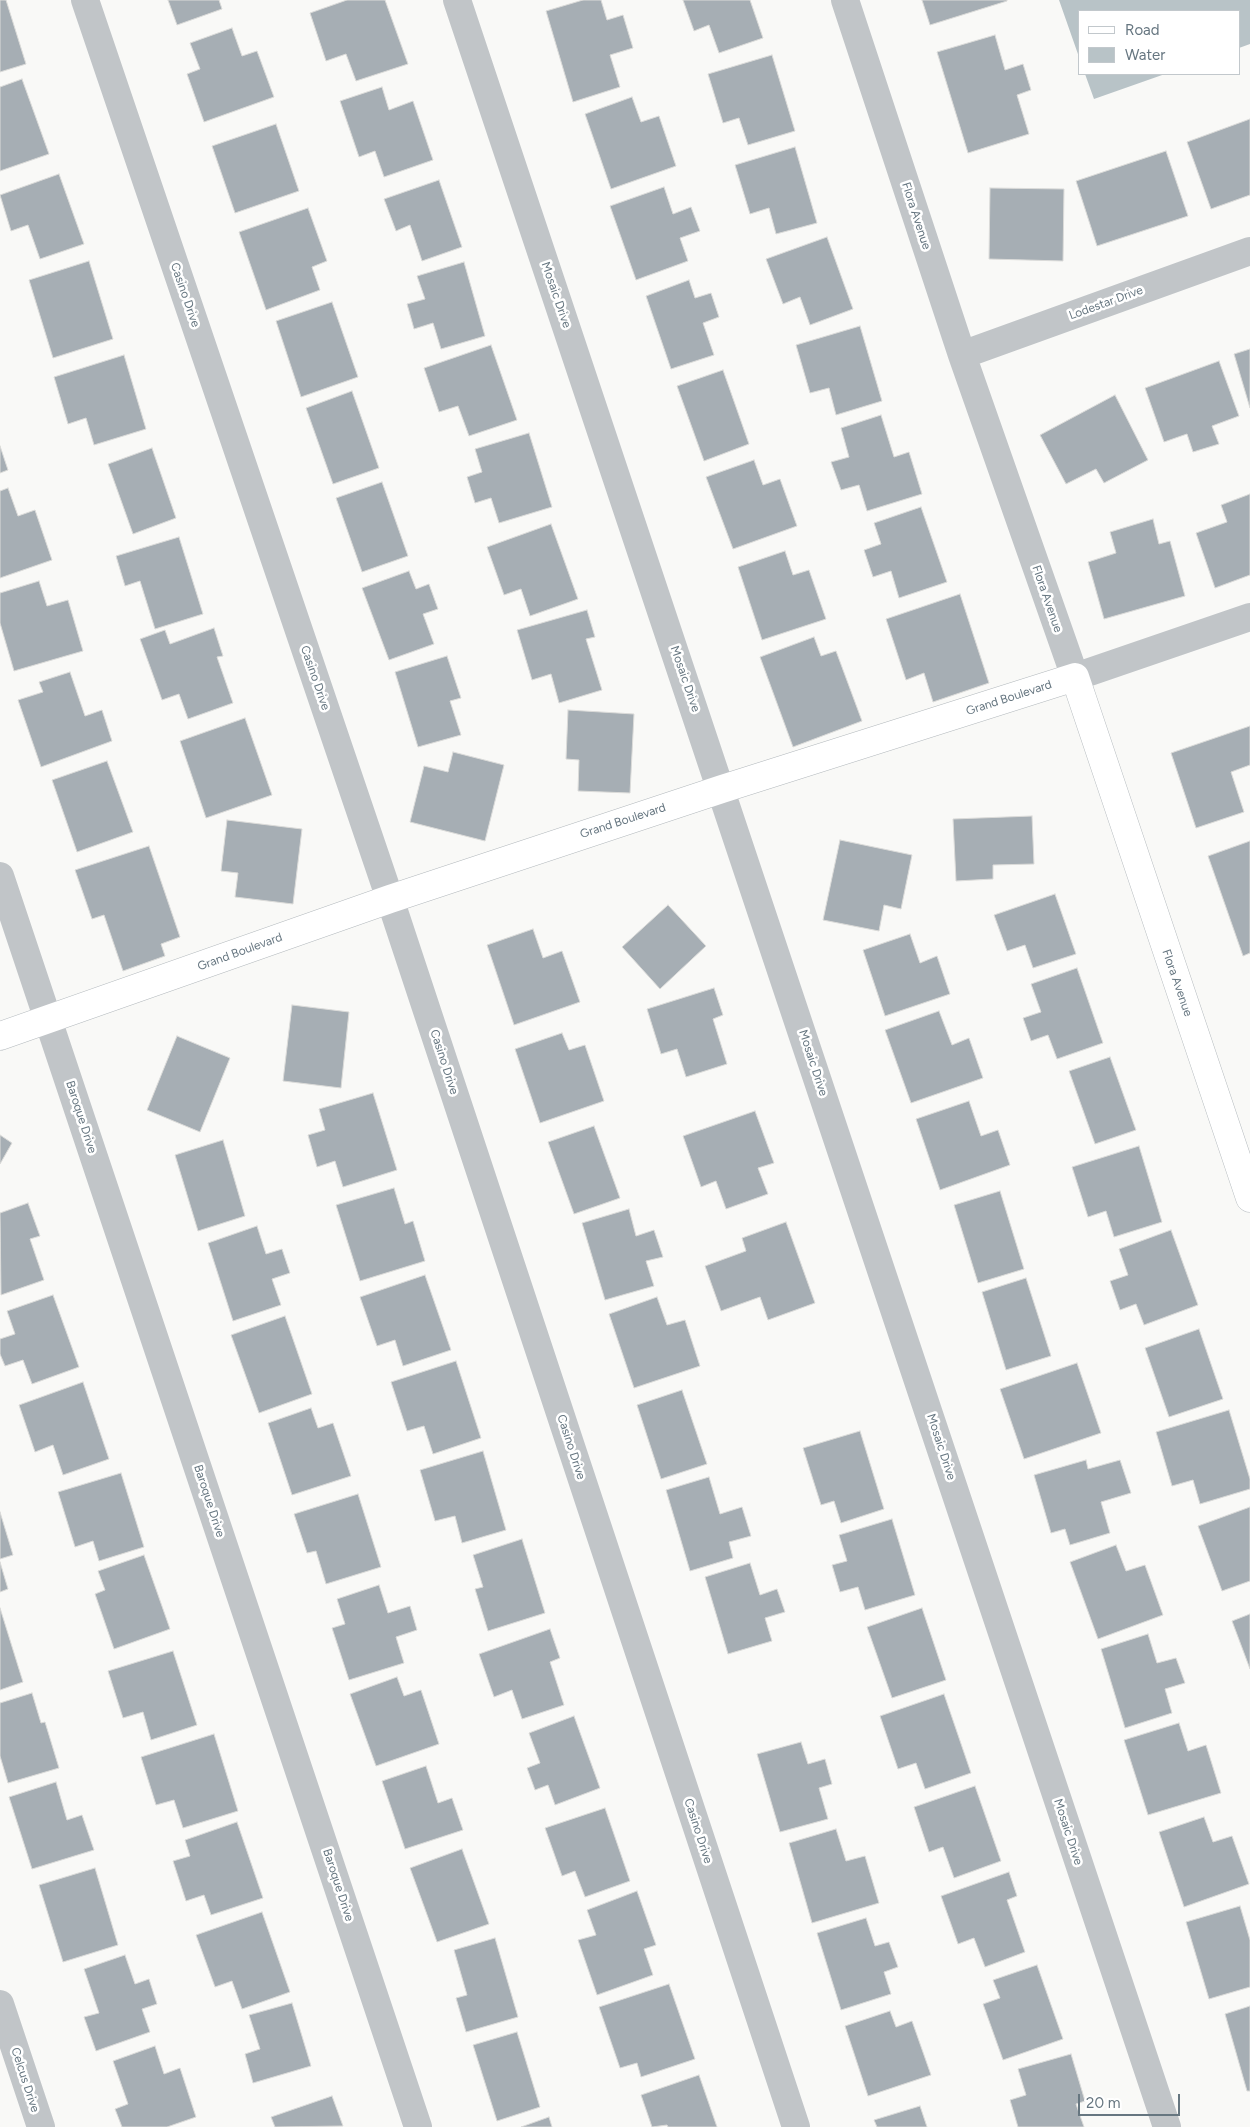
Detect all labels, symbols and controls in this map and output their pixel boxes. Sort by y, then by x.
legend [1078,10,1240,75]
text: Road [1125,21,1160,39]
text: Water [1125,46,1165,64]
street label: Flora Avenue [898,181,934,251]
street label: Mosaic Drive [538,260,574,330]
street label: Casino Drive [167,261,203,329]
street label: Lodestar Drive [1067,283,1145,323]
street label: Flora Avenue [1029,564,1065,634]
street label: Casino Drive [297,644,333,712]
street label: Mosaic Drive [667,644,703,714]
street label: Grand Boulevard [964,677,1054,719]
street label: Grand Boulevard [578,800,668,842]
street label: Grand Boulevard [196,930,284,974]
street label: Flora Avenue [1159,948,1195,1018]
street label: Casino Drive [427,1028,461,1096]
street label: Mosaic Drive [796,1028,830,1098]
street label: Baroque Drive [63,1079,99,1155]
street label: Mosaic Drive [924,1412,958,1482]
street label: Casino Drive [554,1413,588,1481]
street label: Baroque Drive [191,1463,227,1539]
street label: Casino Drive [681,1797,715,1865]
street label: Mosaic Drive [1051,1797,1085,1867]
street label: Baroque Drive [320,1847,356,1923]
street label: Celcus Drive [8,2046,42,2114]
scale bar [1080,2084,1182,2116]
text: 20 m [1086,2094,1120,2112]

